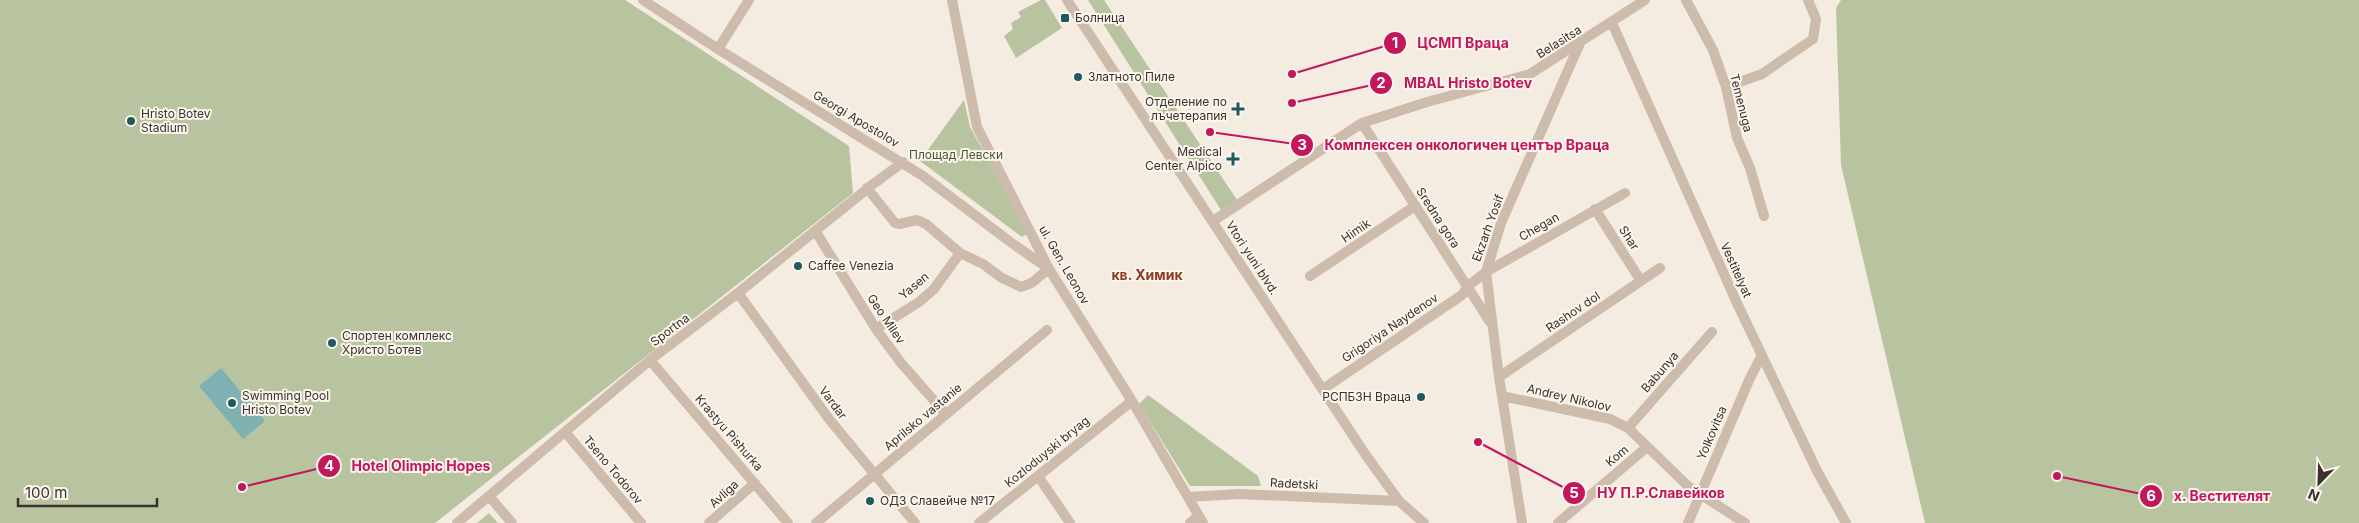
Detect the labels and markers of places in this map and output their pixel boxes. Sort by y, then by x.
place label: Болница [1075,10,1125,25]
marker: Болница [1059,12,1071,24]
callout: ЦСМП Враца [1383,28,1519,57]
place label: Златното Пиле [1088,69,1175,84]
callout: MBAL Hristo Botev [1369,69,1542,98]
marker: Златното Пиле [1072,71,1084,83]
place label: Отделение по лъчетерапия [1145,94,1227,123]
marker: Отделение по лъчетерапия [1231,102,1245,116]
place label: Hristo Botev Stadium [141,106,211,135]
marker: Hristo Botev Stadium [125,115,137,127]
callout: Комплексен онкологичен център Враца [1290,130,1620,159]
place label: Medical Center Alpico [1145,144,1222,173]
marker: Medical Center Alpico [1226,152,1240,166]
place label: Caffee Venezia [808,258,894,273]
marker: Caffee Venezia [792,260,804,272]
place label: Спортен комплекс Христо Ботев [342,328,452,357]
marker: Спортен комплекс Христо Ботев [326,337,338,349]
place label: Swimming Pool Hristo Botev [242,388,329,417]
place label: РСПБЗН Враца [1322,389,1411,404]
marker: РСПБЗН Враца [1415,391,1427,403]
marker: Swimming Pool Hristo Botev [226,397,238,409]
callout: Hotel Olimpic Hopes [316,451,500,480]
callout: НУ П.Р.Славейков [1562,478,1735,507]
callout: х. Вестителят [2139,482,2281,511]
place label: ОДЗ Славейче №17 [880,493,995,508]
marker: ОДЗ Славейче №17 [864,495,876,507]

